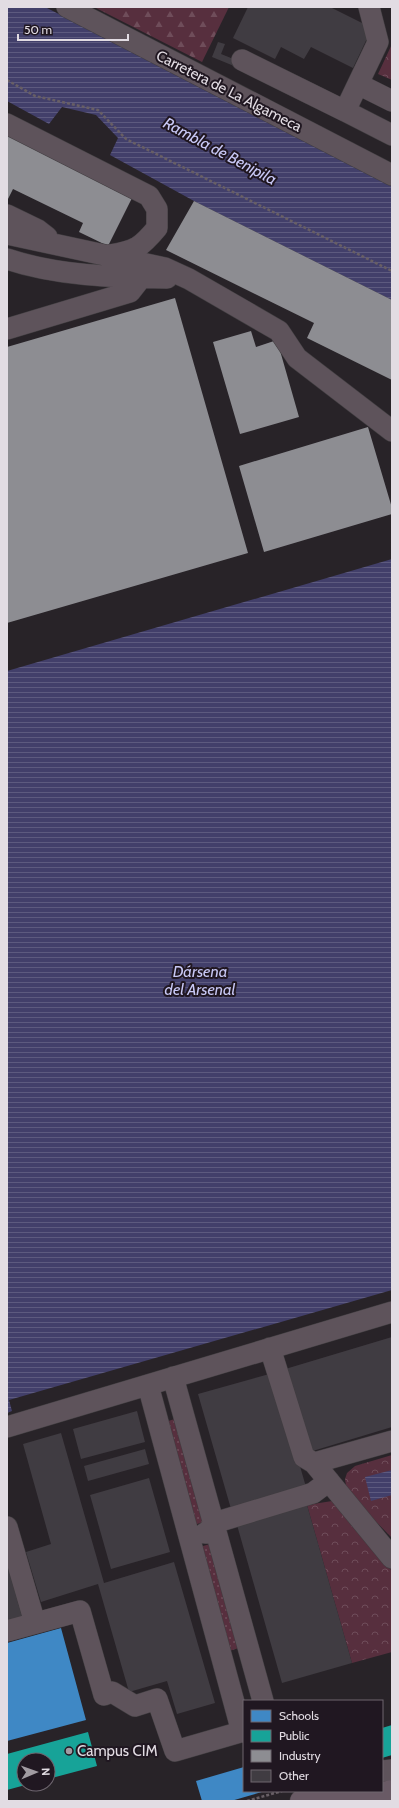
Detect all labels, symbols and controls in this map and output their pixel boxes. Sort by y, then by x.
scale bar [18,16,128,42]
text: 50 m [24,22,52,37]
street label: Carretera de La Algameca [153,46,305,136]
water label: Rambla de Benipila [160,113,280,189]
water label: Dársena del Arsenal [165,962,236,999]
legend [243,1700,383,1792]
text: Schools [279,1708,319,1723]
text: Public [279,1728,310,1743]
place label: Campus CIM [77,1742,158,1760]
marker: Campus CIM [64,1746,74,1756]
text: Industry [279,1748,320,1763]
north arrow [16,1752,56,1792]
text: N [39,1768,53,1776]
text: Other [279,1768,309,1783]

